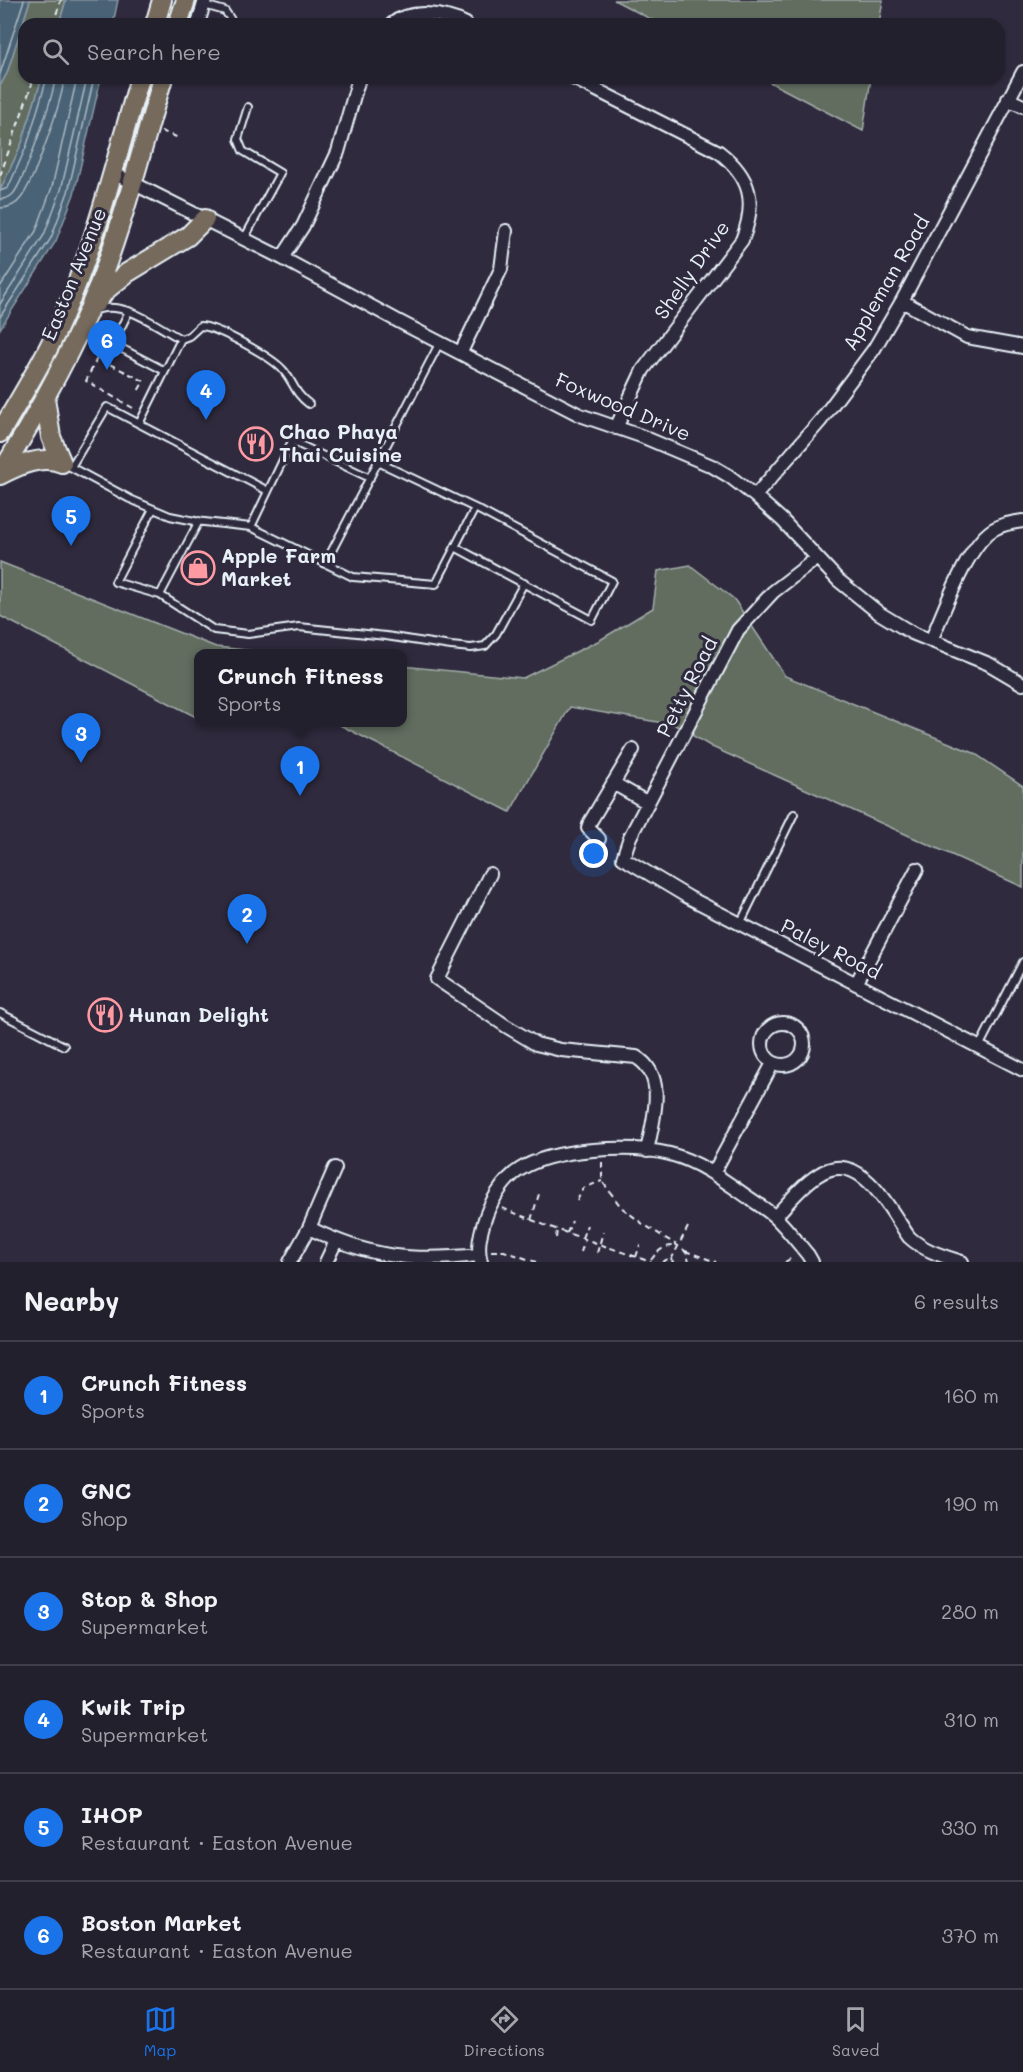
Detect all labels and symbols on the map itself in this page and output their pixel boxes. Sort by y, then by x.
street label: Easton Avenue [35,203,112,344]
street label: Appleman Road [836,210,934,355]
street label: Shelly Drive [648,215,735,324]
pin: 6 [88,320,126,370]
street label: Foxwood Drive [552,366,695,446]
pin: 4 [186,370,226,420]
place label: Chao Phaya Thai Cuisine [279,418,402,467]
restaurant icon: Chao Phaya Thai Cuisine [238,426,274,462]
pin: 5 [52,496,90,546]
place label: Apple Farm Market [221,542,336,591]
shop icon: Apple Farm Market [180,550,216,586]
street label: Petty Road [650,632,722,741]
pin: 3 [62,714,100,763]
pin: 1 [280,746,320,796]
your location [579,839,608,868]
pin: 2 [228,894,266,944]
street label: Paley Road [777,912,886,984]
restaurant icon: Hunan Delight [87,997,123,1033]
place label: Hunan Delight [128,1001,269,1027]

